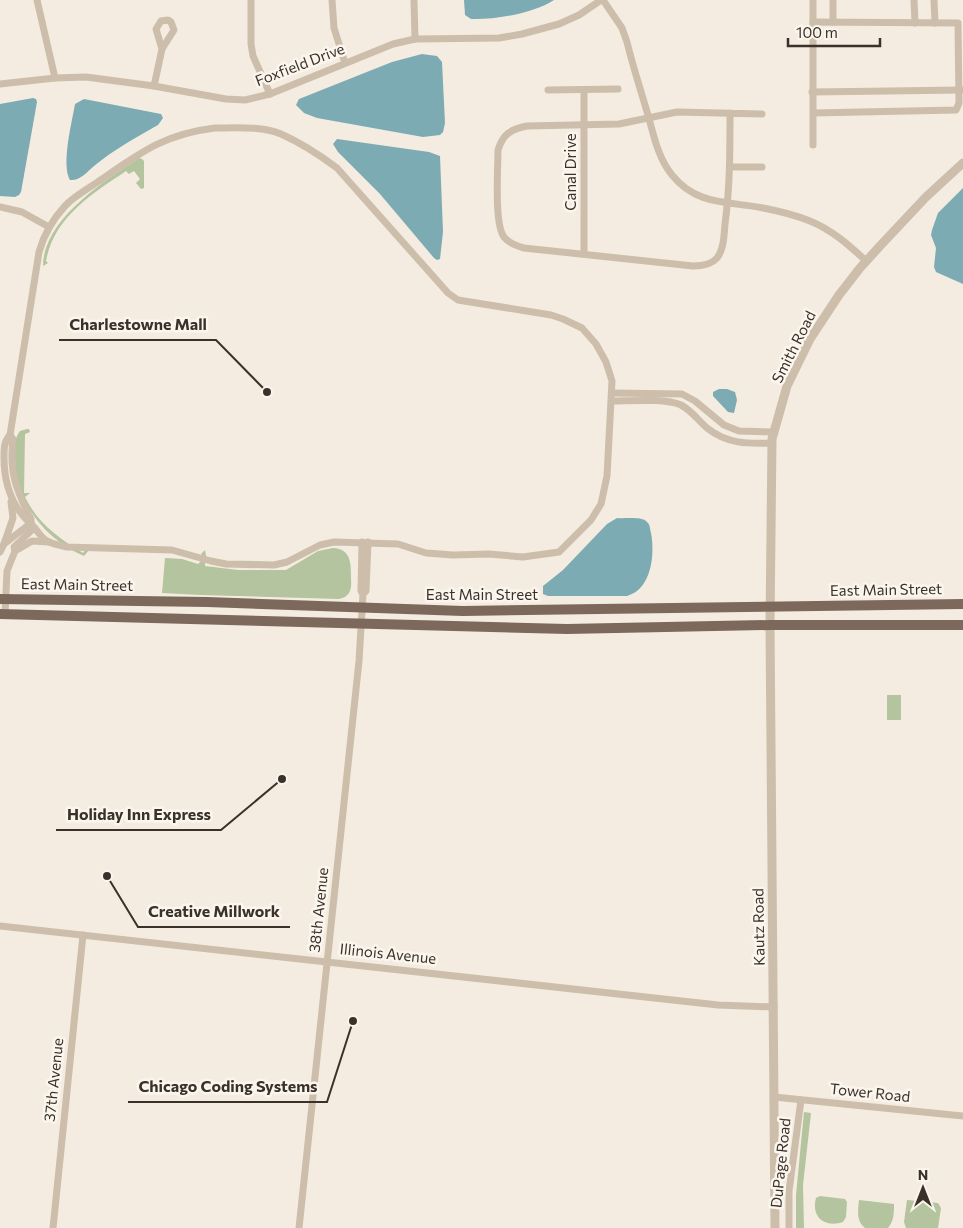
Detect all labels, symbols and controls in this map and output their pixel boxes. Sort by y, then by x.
scale bar [788,15,880,47]
text: 100 m [796,23,838,41]
street label: Foxfield Drive [252,39,347,89]
street label: Canal Drive [561,133,579,211]
street label: Smith Road [767,308,819,386]
callout: Charlestowne Mall [59,309,216,340]
text: Charlestowne Mall [69,314,207,333]
street label: East Main Street [21,574,133,594]
street label: East Main Street [830,579,942,599]
street label: East Main Street [426,585,538,603]
callout: Holiday Inn Express [56,799,221,830]
text: Holiday Inn Express [67,804,211,823]
street label: 38th Avenue [305,866,331,953]
street label: Kautz Road [748,888,768,966]
callout: Creative Millwork [138,896,290,927]
text: Creative Millwork [148,901,281,920]
street label: Illinois Avenue [339,939,437,967]
street label: 37th Avenue [40,1037,66,1123]
callout: Chicago Coding Systems [128,1071,327,1102]
text: Chicago Coding Systems [138,1076,318,1095]
street label: Tower Road [829,1079,911,1105]
street label: DuPage Road [766,1117,794,1209]
north arrow [898,1163,948,1213]
text: N [918,1166,928,1183]

